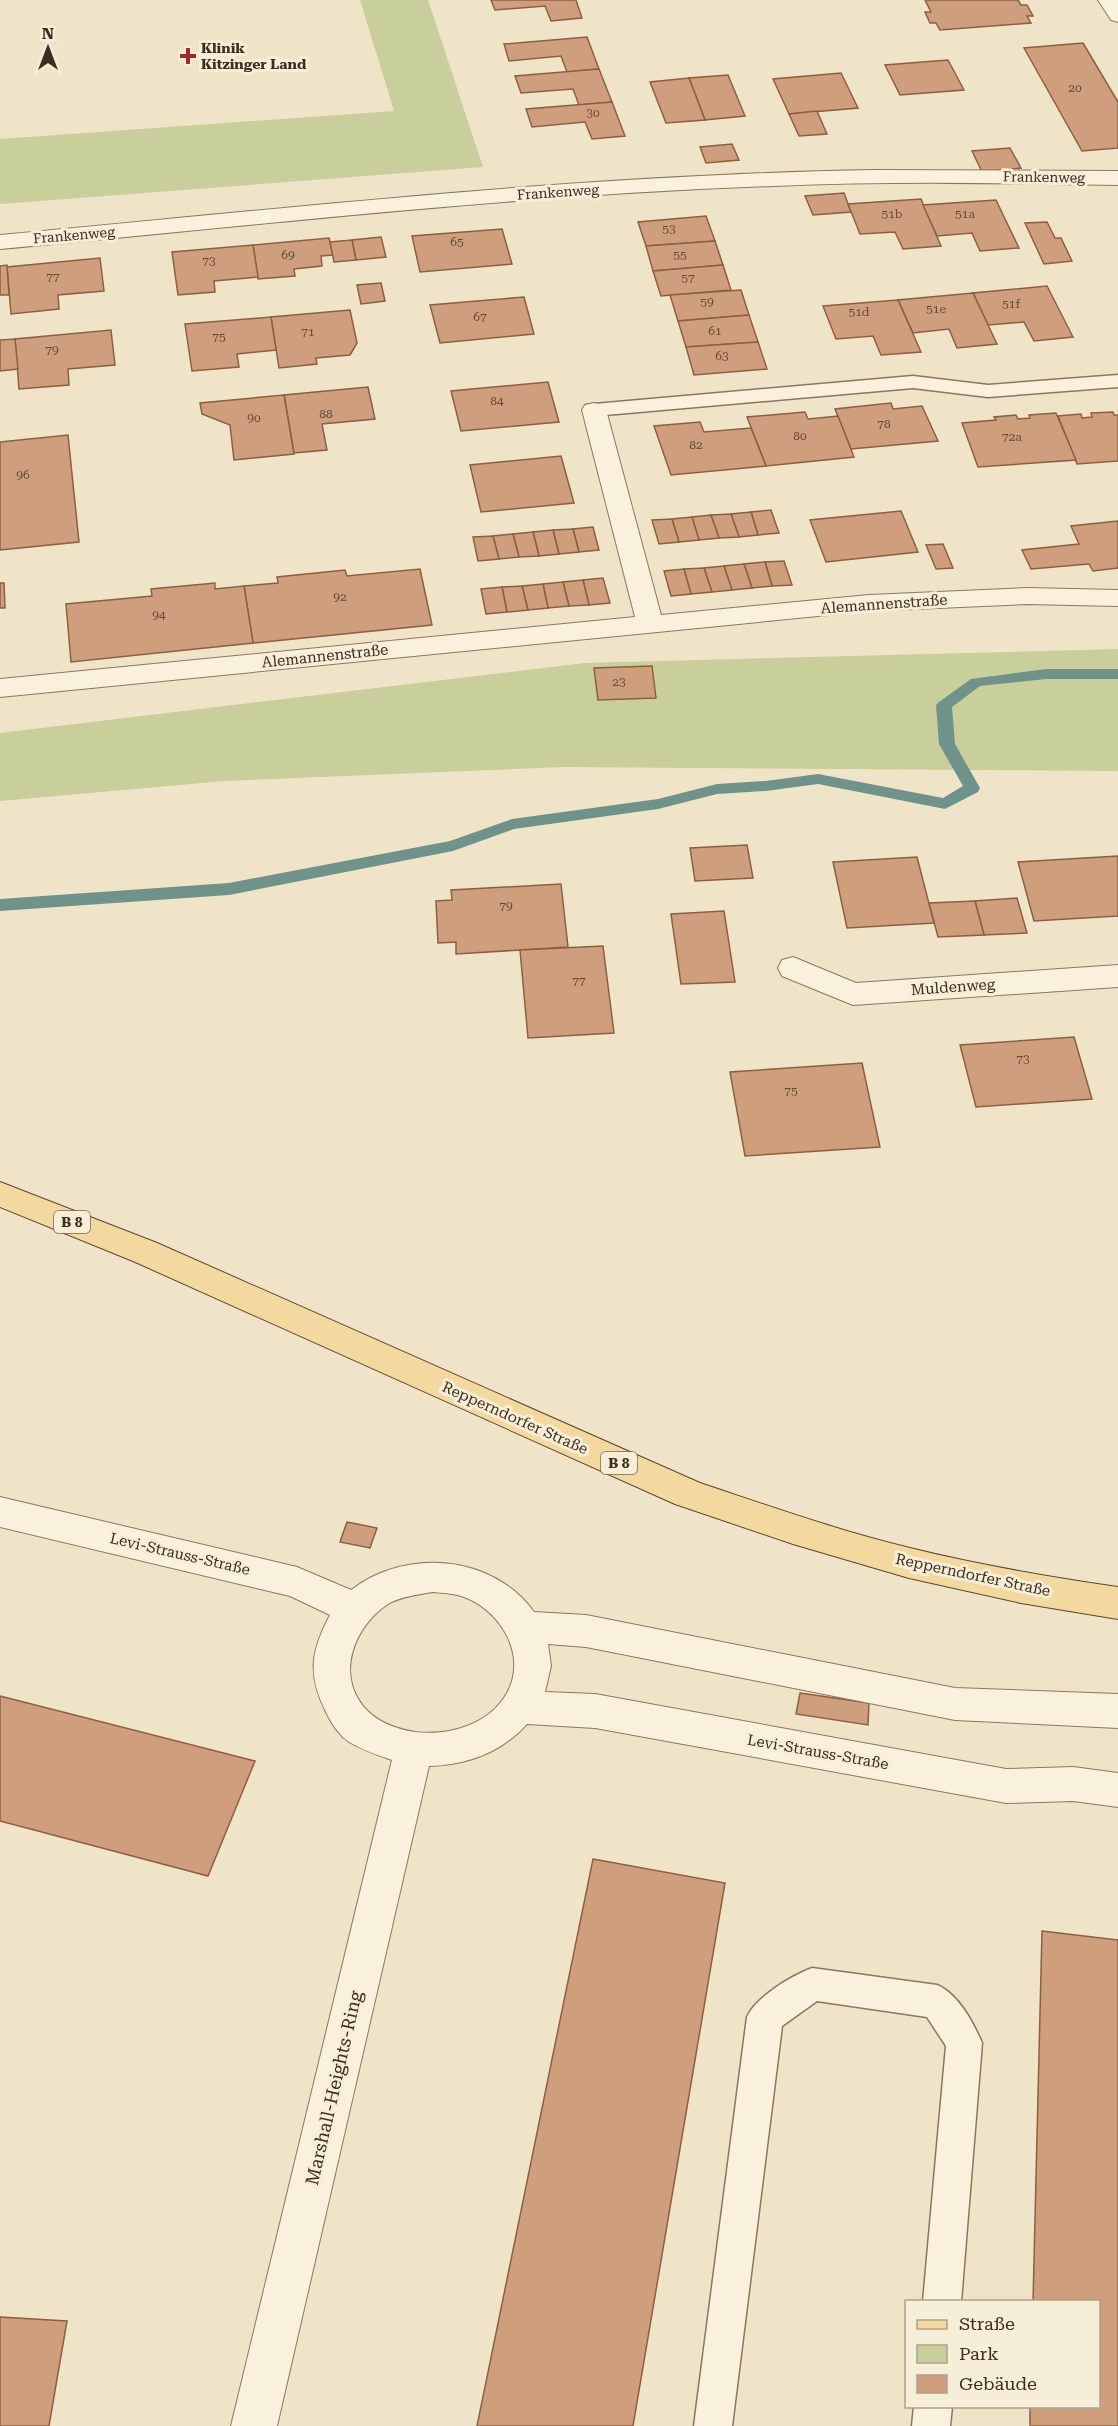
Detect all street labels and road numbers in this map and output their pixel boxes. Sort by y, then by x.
street label: Frankenweg [1003,168,1085,186]
street label: Frankenweg [516,181,600,203]
street label: Frankenweg [32,223,116,247]
street label: Alemannenstraße [820,591,948,617]
street label: Alemannenstraße [261,640,389,672]
street label: Muldenweg [910,975,996,999]
road number: B 8 [54,1211,90,1233]
street label: Repperndorfer Straße [439,1378,591,1458]
road number: B 8 [601,1452,637,1474]
street label: Levi-Strauss-Straße [108,1529,252,1579]
street label: Repperndorfer Straße [894,1550,1052,1600]
street label: Levi-Strauss-Straße [746,1731,890,1773]
street label: Marshall-Heights-Ring [301,1988,366,2187]

